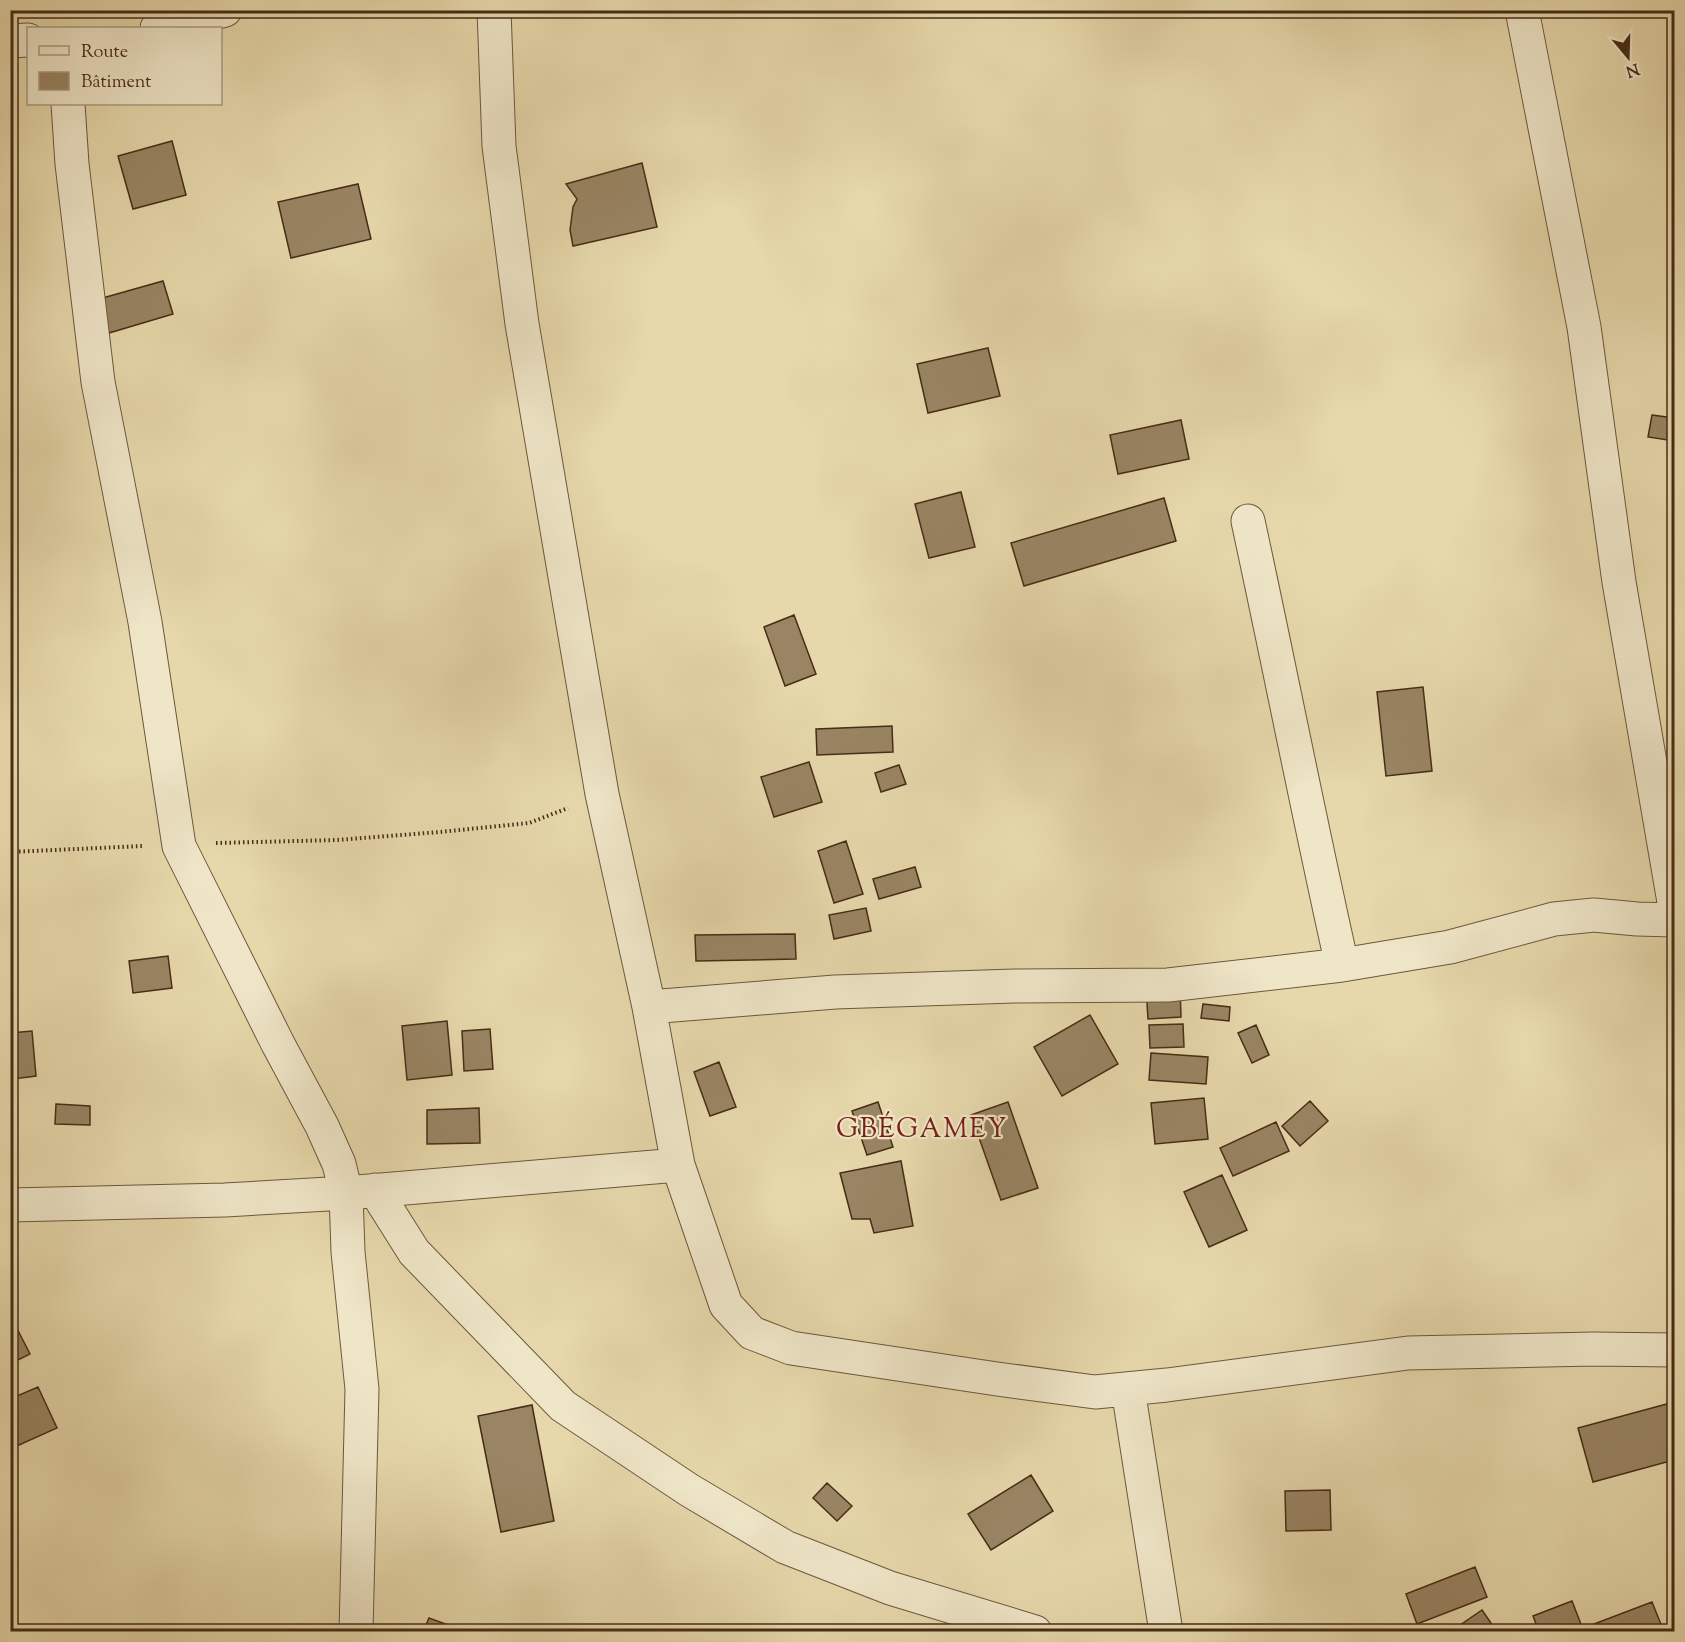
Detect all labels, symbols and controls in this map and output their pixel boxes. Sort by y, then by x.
legend [27,27,222,105]
north arrow [1598,27,1658,87]
text: Route [81,40,128,66]
text: N [1622,56,1642,82]
text: Bâtiment [81,70,151,96]
district label: GBÉGAMEY [836,1111,1008,1150]

